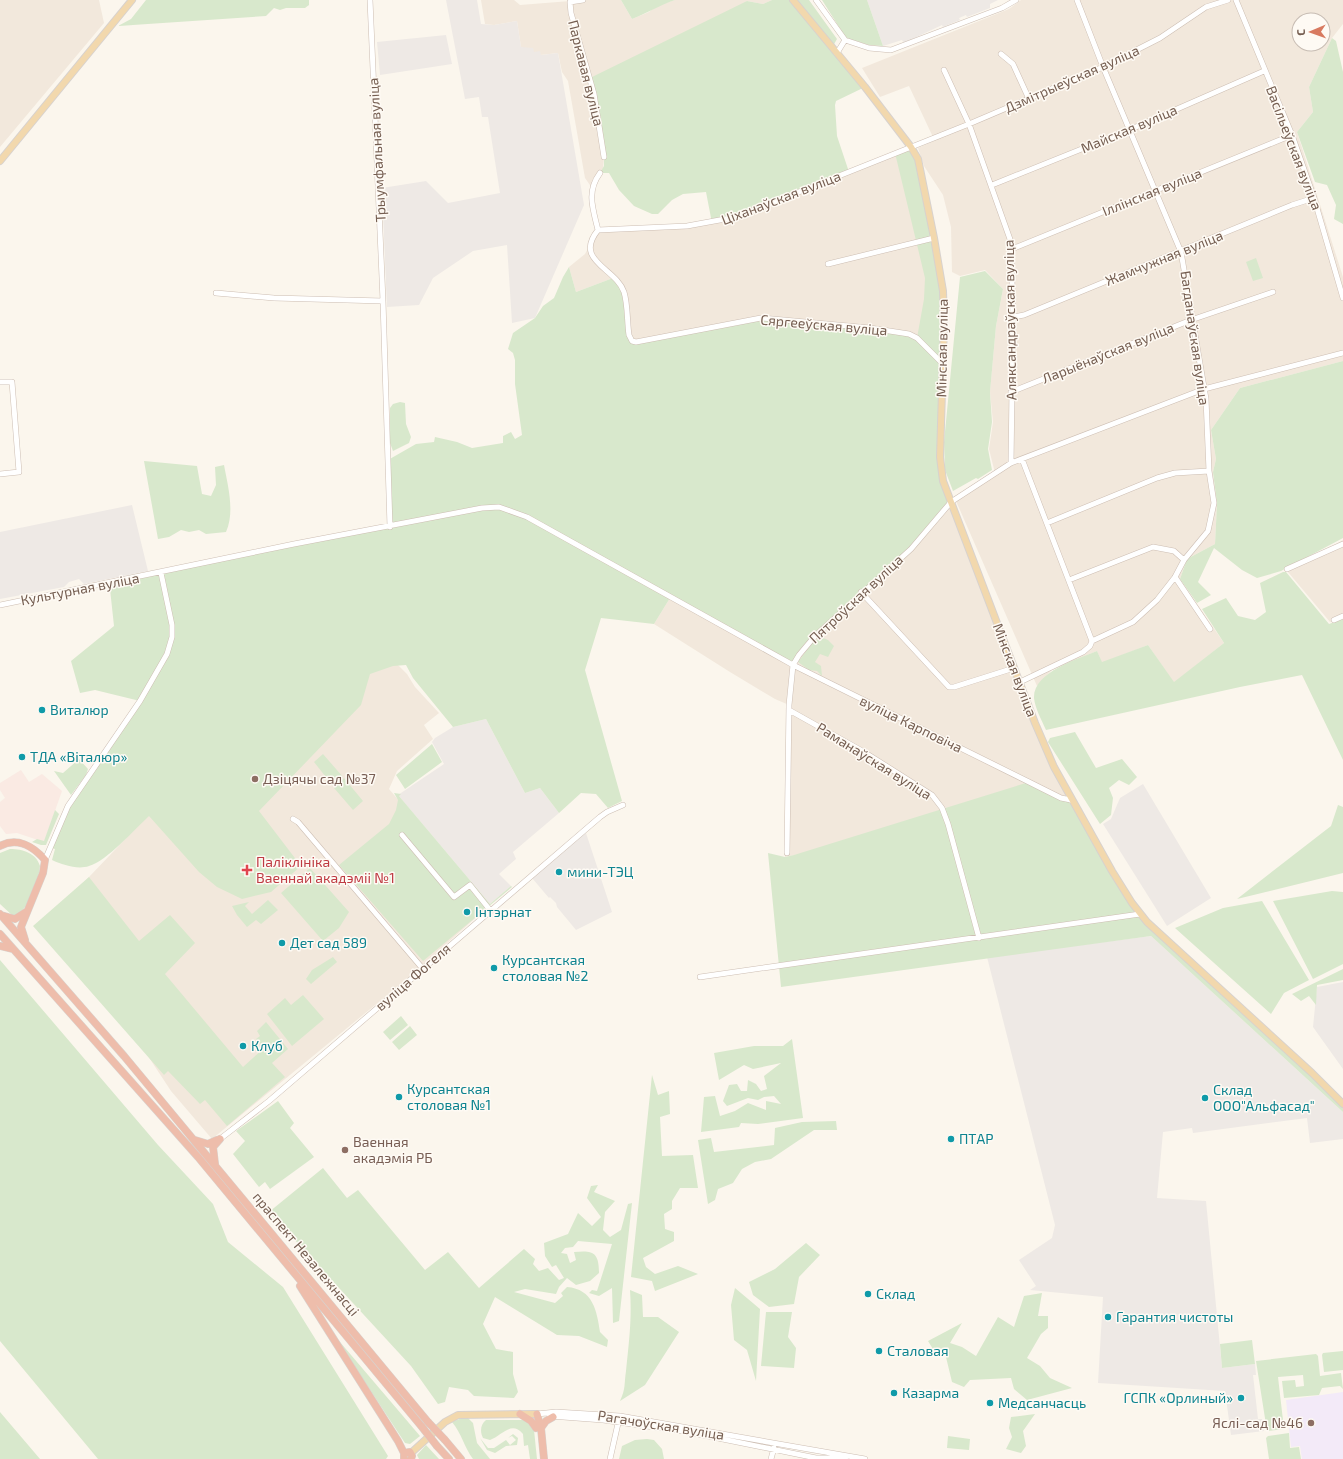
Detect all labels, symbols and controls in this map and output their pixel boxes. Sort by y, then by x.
north arrow [1291,12,1331,52]
street label: Паркавая вуліца [565,18,608,128]
text: С [1294,28,1307,36]
street label: Дзмітрыеўская вуліца [1002,41,1142,116]
street label: Трыумфальная вуліца [364,77,389,223]
street label: Васільеўская вуліца [1263,83,1326,212]
street label: Майская вуліца [1078,101,1180,157]
street label: Іллінская вуліца [1099,164,1204,219]
street label: Ціханаўская вуліца [719,167,843,228]
street label: Жамчужная вуліца [1102,226,1225,289]
street label: Аляксандраўская вуліца [1000,239,1019,401]
street label: Багданаўская вуліца [1178,270,1213,406]
street label: Мінская вуліца [932,298,951,398]
street label: Сяргееўская вуліца [760,310,888,339]
street label: Ларыёнаўская вуліца [1039,318,1176,387]
street label: Пятроўская вуліца [805,551,906,647]
street label: Культурная вуліца [19,569,141,608]
street label: Мінская вуліца [990,621,1041,719]
street label: вуліца Карповіча [857,691,965,756]
place label: Виталюр [50,701,109,718]
marker: Виталюр [37,705,47,715]
street label: Раманаўская вуліца [814,718,935,803]
place label: ТДА «Віталюр» [30,748,127,765]
marker: ТДА «Віталюр» [17,752,27,762]
place label: Дзіцячы сад №37 [263,770,376,787]
marker: Дзіцячы сад №37 [250,774,260,784]
place label: Паліклініка Ваеннай акадэміі №1 [256,853,395,886]
place label: мини-ТЭЦ [567,863,634,880]
marker: Паліклініка Ваеннай акадэміі №1 [241,864,253,876]
marker: мини-ТЭЦ [554,867,564,877]
place label: Інтэрнат [475,903,532,920]
marker: Інтэрнат [462,907,472,917]
place label: Дет сад 589 [290,934,367,951]
marker: Дет сад 589 [277,938,287,948]
street label: вуліца Фогеля [372,939,454,1014]
place label: Курсантская столовая №2 [502,951,589,984]
marker: Курсантская столовая №2 [489,963,499,973]
place label: Клуб [251,1037,283,1054]
marker: Клуб [238,1041,248,1051]
place label: Курсантская столовая №1 [407,1080,491,1113]
place label: Склад ООО"Альфасад" [1213,1081,1315,1114]
marker: Курсантская столовая №1 [394,1092,404,1102]
marker: Склад ООО"Альфасад" [1200,1093,1210,1103]
place label: ПТАР [959,1130,993,1147]
place label: Ваенная акадэмія РБ [353,1133,433,1166]
marker: ПТАР [946,1134,956,1144]
marker: Ваенная акадэмія РБ [340,1145,350,1155]
street label: праспект Незалежнасці [250,1188,363,1319]
place label: Склад [876,1285,915,1302]
marker: Склад [863,1289,873,1299]
place label: Гарантия чистоты [1116,1308,1233,1325]
marker: Гарантия чистоты [1103,1312,1113,1322]
place label: Сталовая [887,1342,949,1359]
marker: Сталовая [874,1346,884,1356]
place label: Казарма [902,1384,959,1401]
marker: Казарма [889,1388,899,1398]
place label: ГСПК «Орлиный» [1123,1389,1233,1406]
marker: ГСПК «Орлиный» [1236,1393,1246,1403]
place label: Медсанчасць [998,1394,1086,1411]
marker: Медсанчасць [985,1398,995,1408]
street label: Рагачоўская вуліца [597,1406,726,1443]
place label: Яслі-сад №46 [1212,1414,1303,1431]
marker: Яслі-сад №46 [1306,1418,1316,1428]

